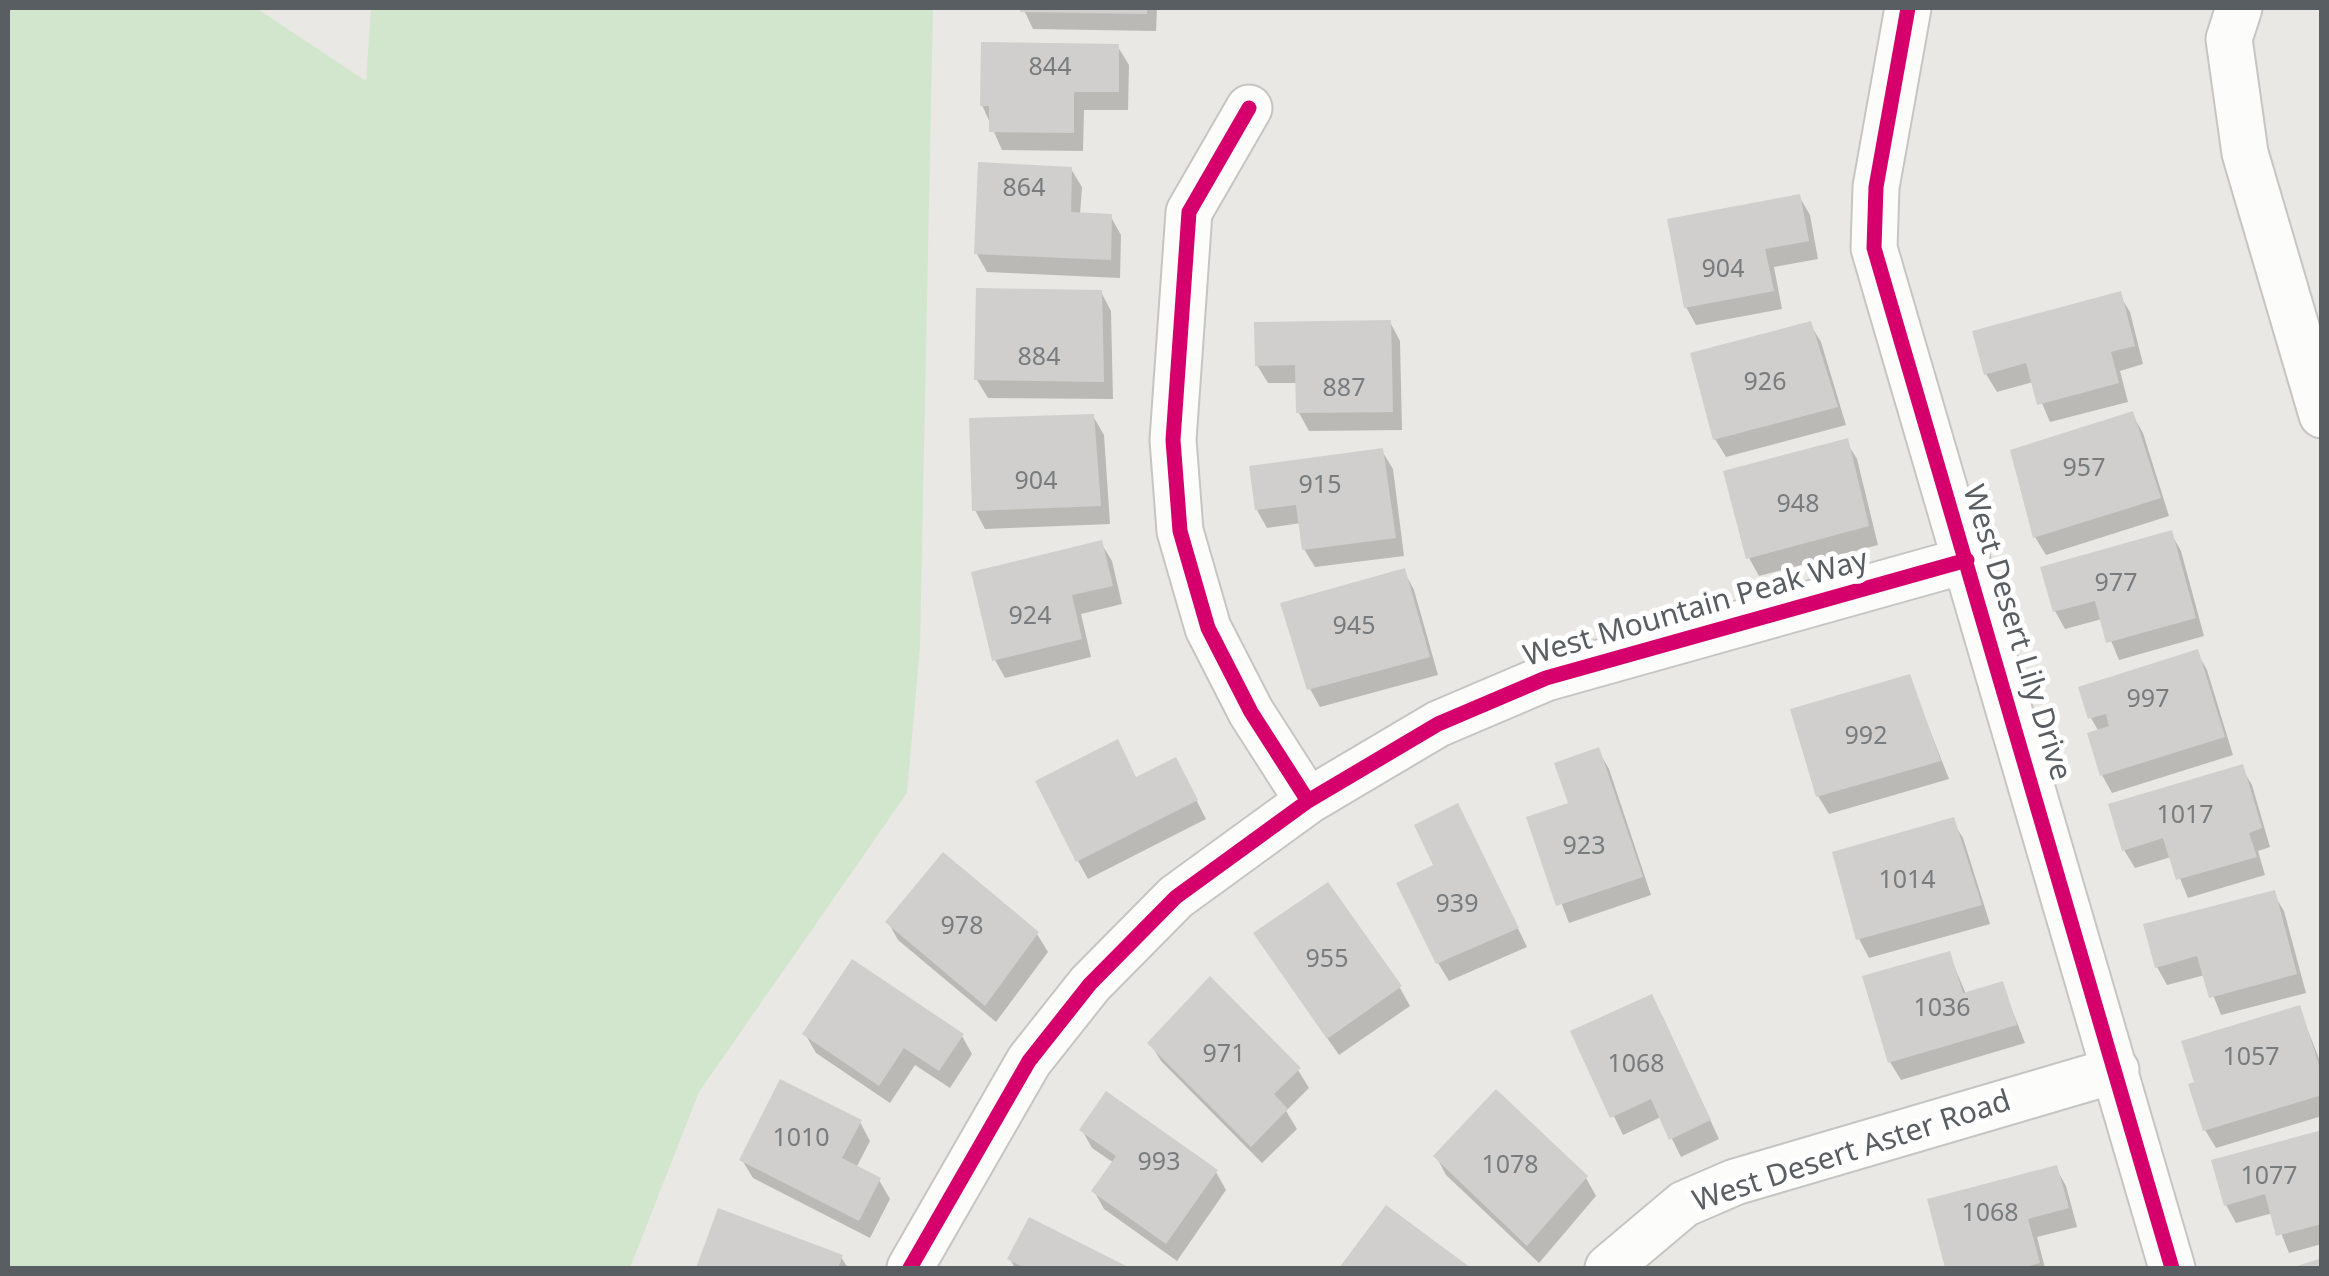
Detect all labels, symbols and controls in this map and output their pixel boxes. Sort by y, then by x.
house number: 844 [1029,53,1071,83]
house number: 864 [1003,174,1045,204]
house number: 904 [1702,255,1744,285]
house number: 884 [1018,343,1060,373]
house number: 926 [1744,368,1786,398]
house number: 887 [1323,374,1365,404]
house number: 957 [2063,454,2105,484]
house number: 904 [1015,467,1057,497]
house number: 915 [1299,471,1341,501]
street label: West Desert Lily Drive [1954,481,2078,785]
house number: 948 [1777,490,1819,520]
street label: West Mountain Peak Way [1520,543,1872,675]
house number: 977 [2095,569,2137,599]
house number: 924 [1009,602,1051,632]
house number: 945 [1333,612,1375,642]
house number: 997 [2127,685,2169,715]
house number: 992 [1845,722,1887,752]
house number: 1017 [2156,801,2214,831]
house number: 923 [1563,832,1605,862]
house number: 1014 [1878,866,1936,896]
house number: 939 [1436,890,1478,920]
house number: 978 [941,912,983,942]
house number: 955 [1306,945,1348,975]
house number: 1036 [1913,994,1971,1024]
house number: 971 [1203,1040,1245,1070]
house number: 1057 [2222,1043,2280,1073]
house number: 1068 [1607,1050,1665,1080]
street label: West Desert Aster Road [1689,1084,2015,1220]
house number: 1010 [772,1124,830,1154]
house number: 993 [1138,1148,1180,1178]
house number: 1078 [1481,1151,1539,1181]
house number: 1077 [2240,1162,2298,1192]
house number: 1068 [1961,1199,2019,1229]

